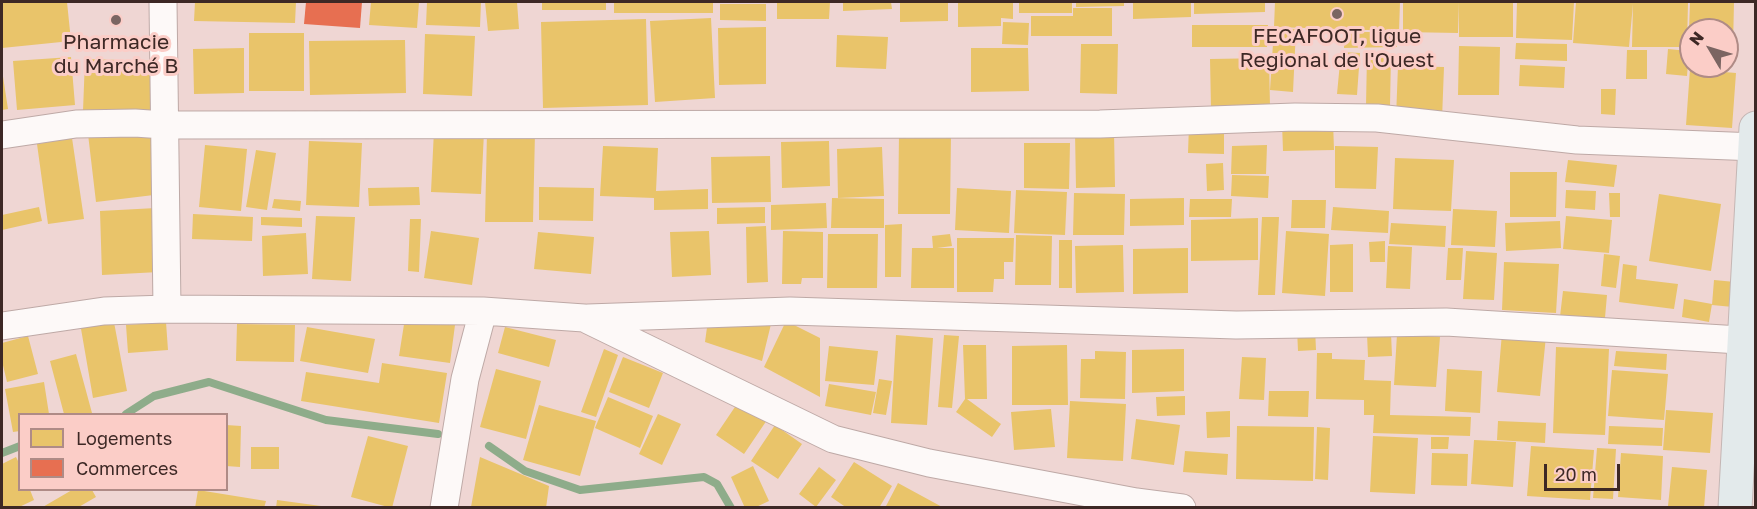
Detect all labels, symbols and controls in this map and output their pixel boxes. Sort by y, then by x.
marker: FECAFOOT, ligue Regional de l'Ouest [1330,7,1344,21]
marker: Pharmacie du Marché B [109,13,123,27]
north arrow [1679,18,1739,78]
place label: FECAFOOT, ligue Regional de l'Ouest [1240,23,1434,73]
text: N [1685,27,1708,49]
place label: Pharmacie du Marché B [54,29,178,79]
legend [18,413,228,491]
text: Logements [76,427,172,449]
scale bar [1547,452,1624,490]
text: Commerces [76,457,178,479]
text: 20 m [1555,463,1597,485]

